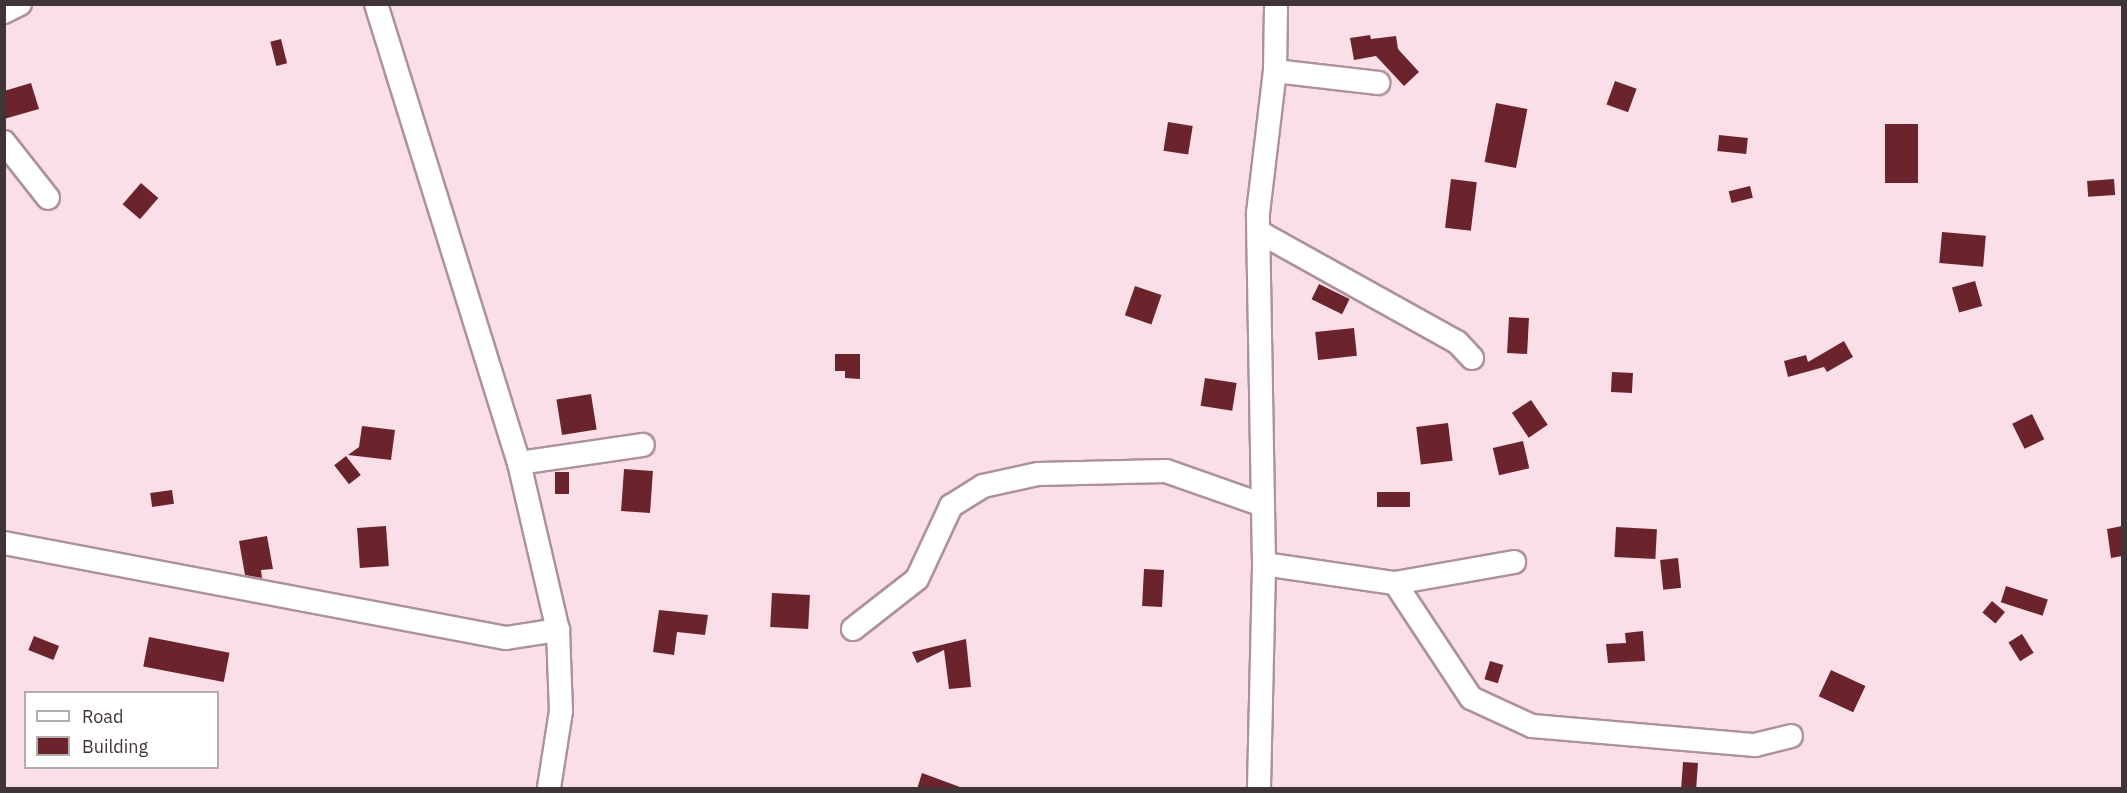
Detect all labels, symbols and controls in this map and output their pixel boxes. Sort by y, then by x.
legend [24,691,219,769]
text: Road [82,705,123,728]
text: Building [82,735,148,758]

